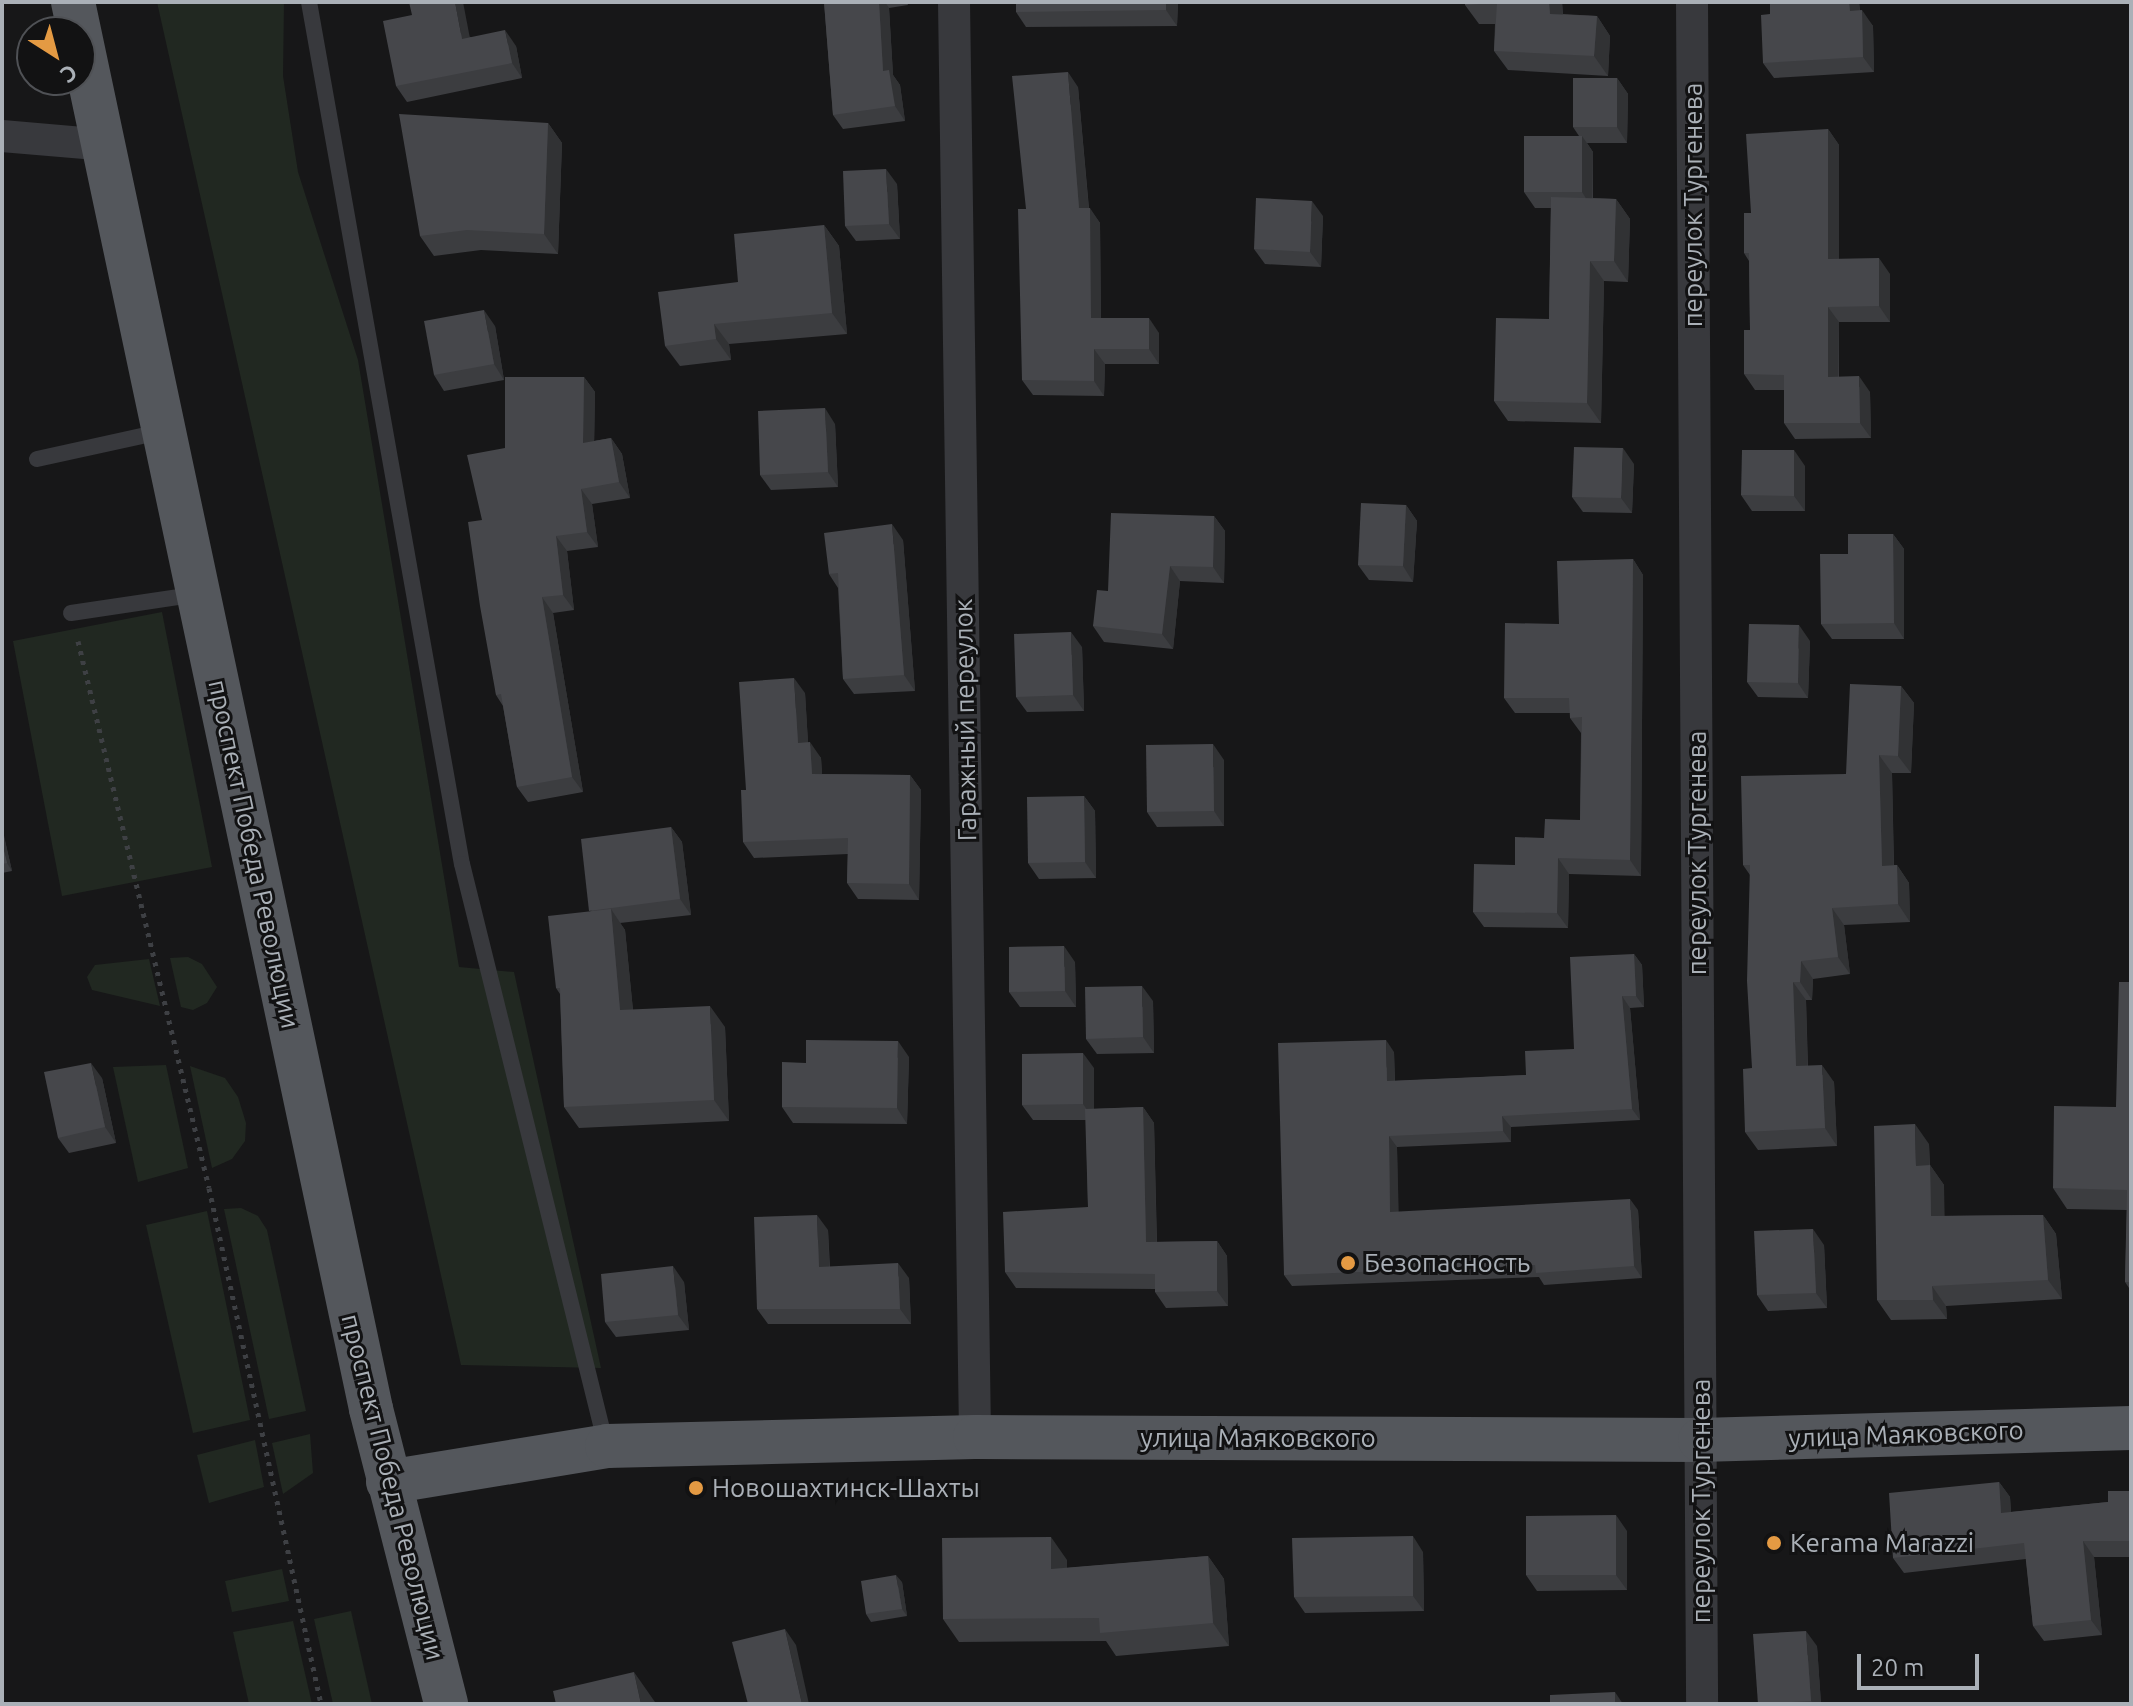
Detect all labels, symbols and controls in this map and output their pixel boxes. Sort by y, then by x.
north arrow [16,16,96,96]
text: С [56,60,82,88]
street label: переулок Тургенева [1677,83,1709,327]
street label: Гаражный переулок [947,598,983,842]
street label: проспект Победа Революции [202,677,306,1031]
street label: переулок Тургенева [1681,731,1713,975]
place label: Безопасность [1364,1247,1530,1279]
marker: Безопасность [1339,1254,1357,1272]
street label: проспект Победа Революции [335,1311,451,1663]
street label: переулок Тургенева [1685,1379,1717,1623]
street label: улица Маяковского [1788,1414,2024,1454]
street label: улица Маяковского [1140,1422,1376,1454]
place label: Новошахтинск-Шахты [712,1472,980,1504]
marker: Новошахтинск-Шахты [687,1479,705,1497]
place label: Kerama Marazzi [1790,1527,1974,1559]
marker: Kerama Marazzi [1765,1534,1783,1552]
scale bar [1861,1638,1983,1688]
text: 20 m [1871,1654,1924,1681]

